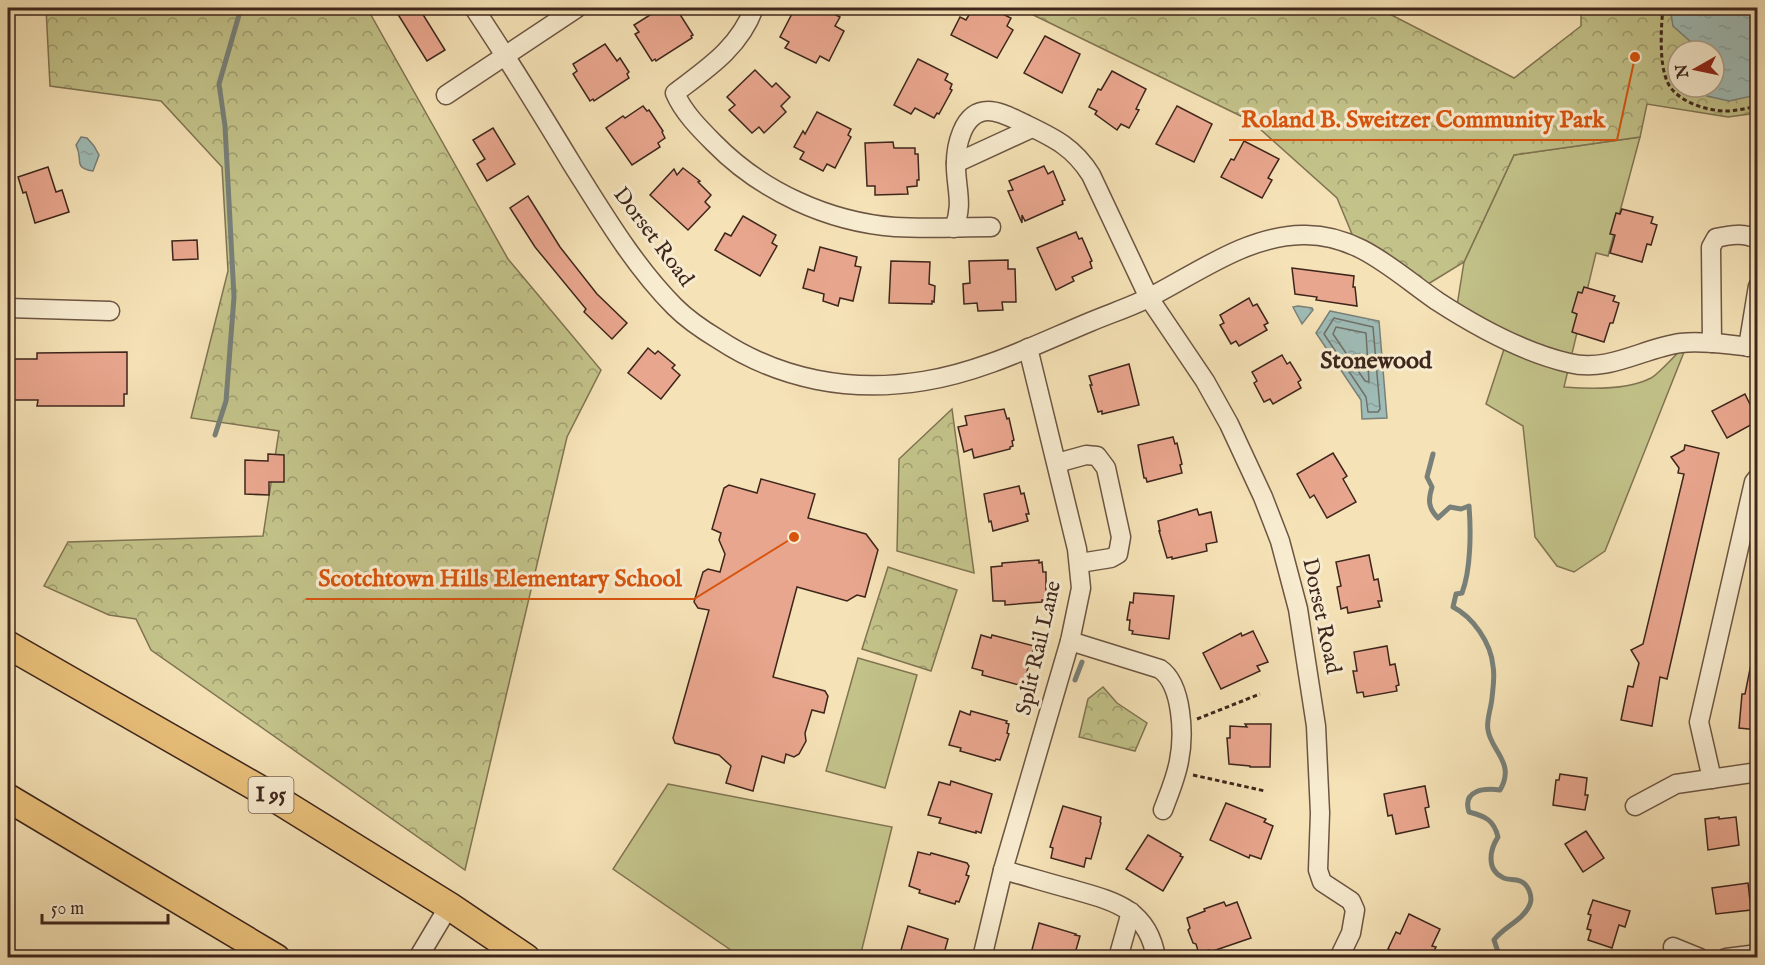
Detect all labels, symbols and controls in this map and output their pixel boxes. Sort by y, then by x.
north arrow [1666,39,1726,99]
text: N [1672,62,1694,80]
callout: Roland B. Sweitzer Community Park [1229,98,1617,140]
text: Roland B. Sweitzer Community Park [1241,105,1606,136]
street label: Dorset Road [606,182,700,293]
district label: Stonewood [1320,346,1433,377]
street label: Dorset Road [1295,556,1347,677]
callout: Scotchtown Hills Elementary School [306,557,694,599]
text: Scotchtown Hills Elementary School [318,564,682,595]
street label: Split Rail Lane [1010,578,1068,718]
road number: I 95 [248,777,294,813]
scale bar [42,887,168,925]
text: 50 m [51,898,84,921]

